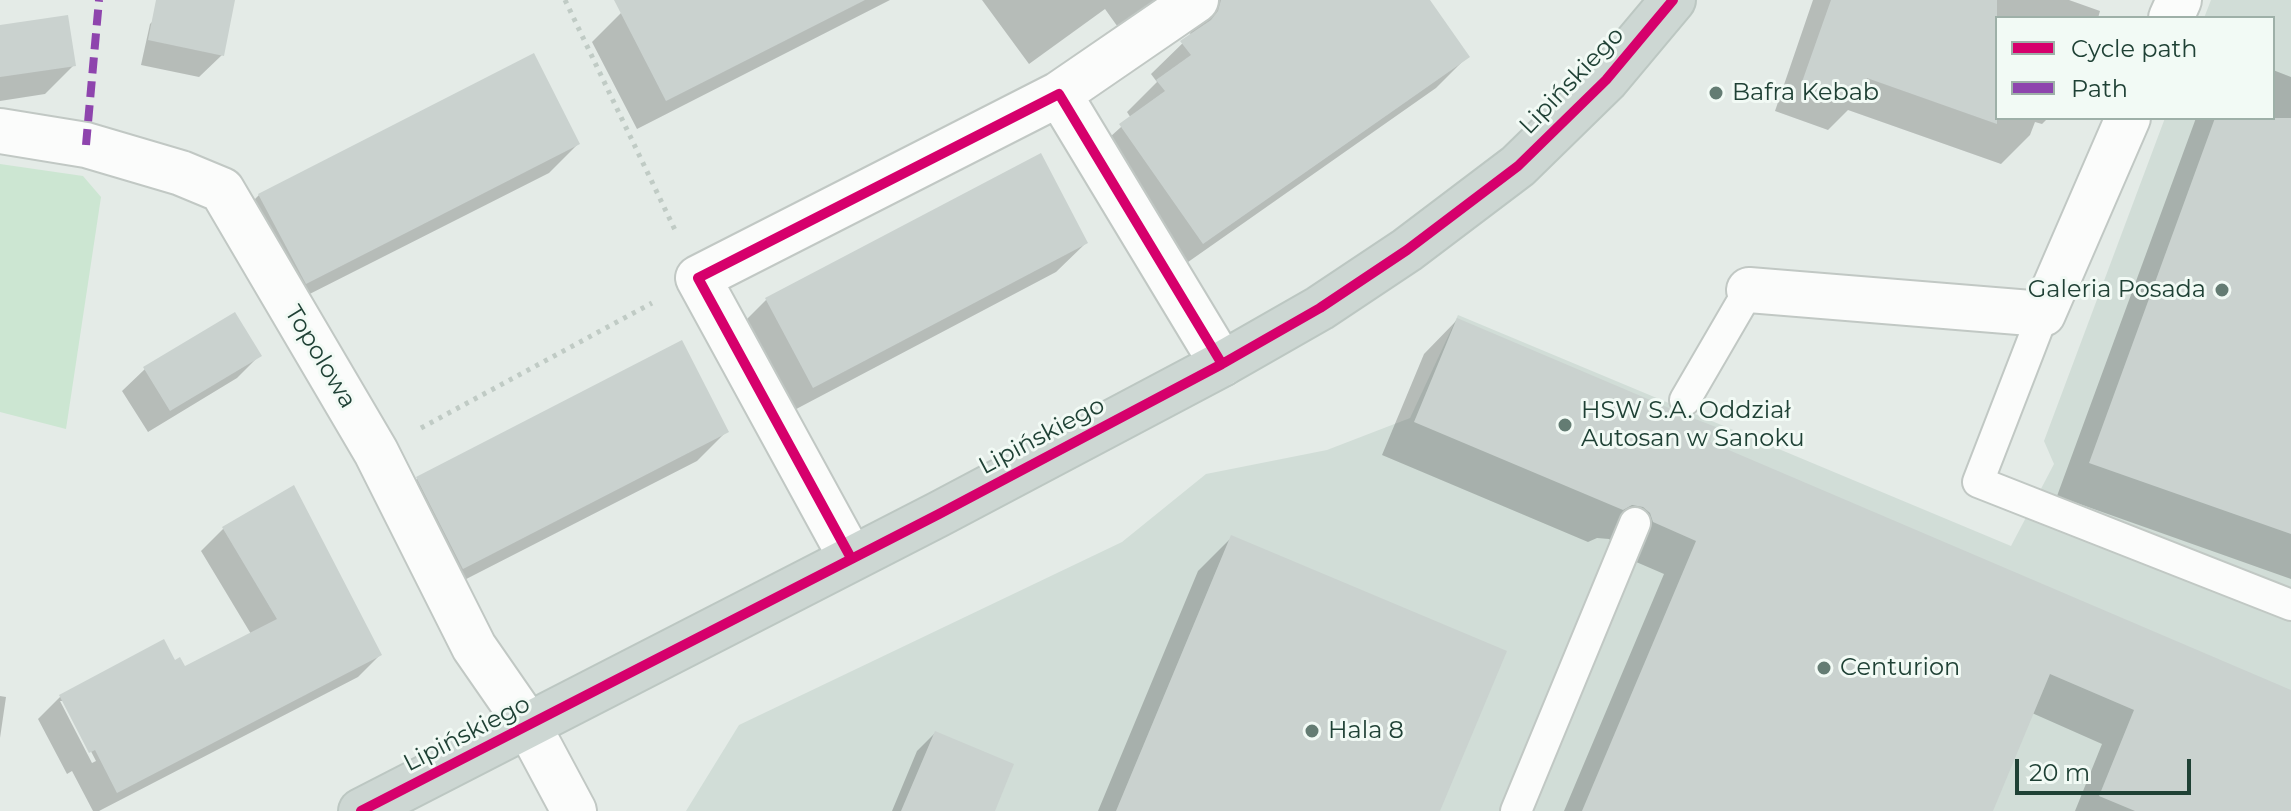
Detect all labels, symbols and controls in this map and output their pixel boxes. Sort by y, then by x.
legend [1995,16,2275,120]
street label: Lipińskiego [1514,21,1630,141]
text: Cycle path [2071,34,2198,63]
text: Path [2071,74,2128,103]
place label: Bafra Kebab [1732,79,1879,107]
marker: Bafra Kebab [1707,84,1725,102]
place label: Galeria Posada [2028,276,2206,304]
marker: Galeria Posada [2213,281,2231,299]
street label: Topolowa [278,300,362,414]
street label: Lipińskiego [974,391,1110,481]
place label: HSW S.A. Oddział Autosan w Sanoku [1581,397,1805,453]
marker: HSW S.A. Oddział Autosan w Sanoku [1556,416,1574,434]
place label: Centurion [1840,654,1960,682]
marker: Centurion [1815,659,1833,677]
street label: Lipińskiego [399,690,535,778]
place label: Hala 8 [1328,717,1404,745]
marker: Hala 8 [1303,722,1321,740]
scale bar [2019,743,2195,793]
text: 20 m [2029,758,2090,787]

